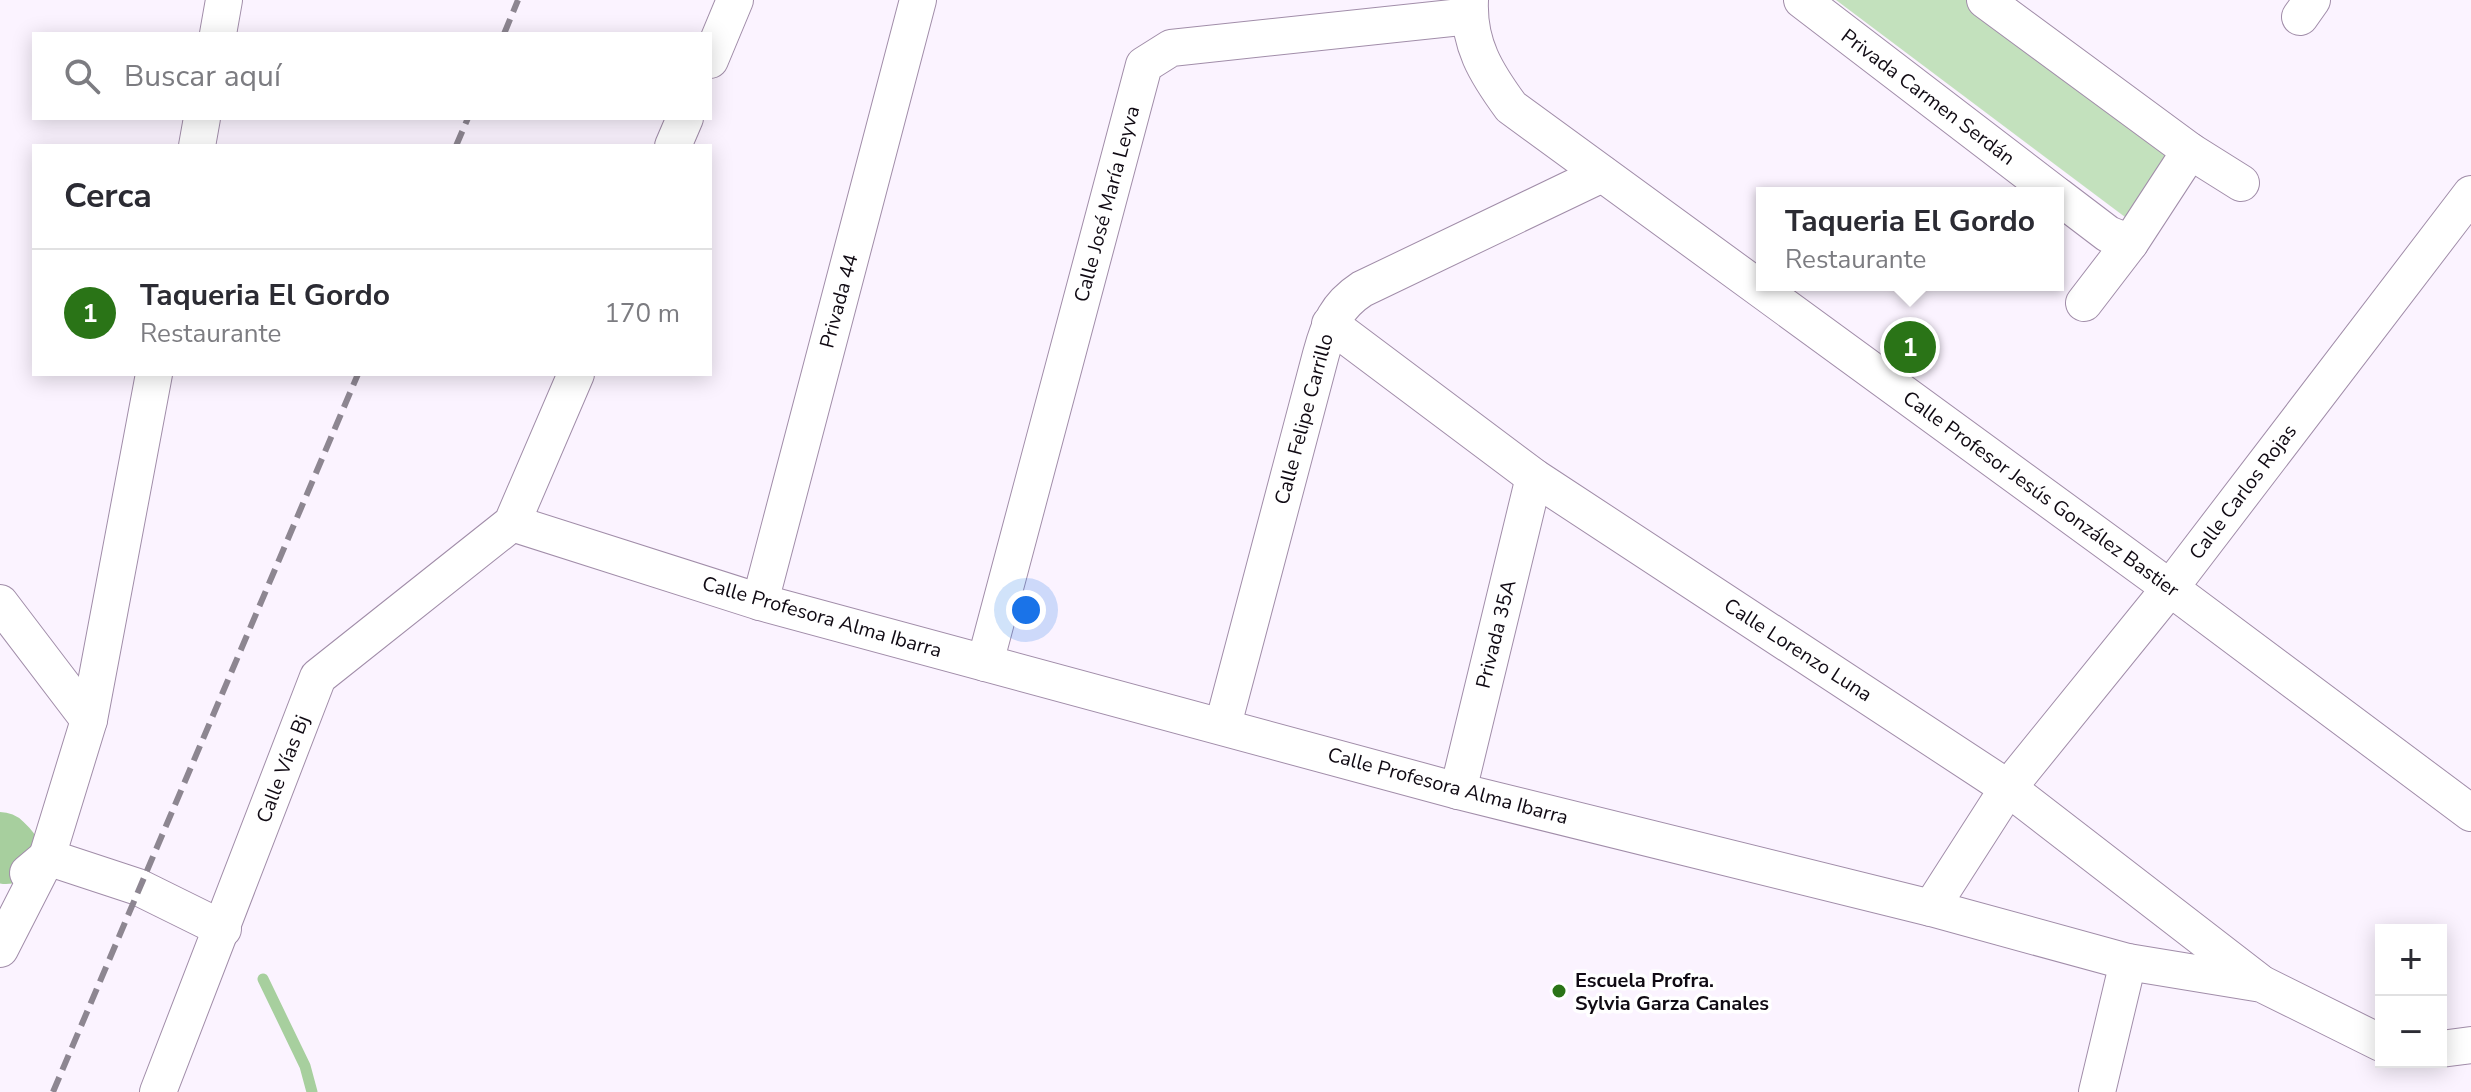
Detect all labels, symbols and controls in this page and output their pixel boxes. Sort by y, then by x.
street label: Privada Carmen Serdán [1836,23,2020,171]
search box [32,32,712,120]
icon: search [60,54,104,98]
text: Buscar aquí [124,56,281,97]
street label: Calle José María Leyva [1068,103,1146,305]
text: Cerca [64,173,152,219]
popup [1756,187,2064,291]
text: Taqueria El Gordo [1785,201,2035,242]
text: Restaurante [1785,242,1926,277]
street label: Privada 44 [813,251,865,351]
text: Taqueria El Gordo [140,275,390,316]
text: 1 [82,296,98,331]
text: 170 m [604,296,680,331]
text: Restaurante [140,316,281,351]
pin: 1 [1884,317,1936,377]
street label: Calle Felipe Carrillo [1268,330,1340,508]
street label: Calle Profesor Jesús González Bastier [1897,385,2185,603]
street label: Calle Carlos Rojas [2183,419,2303,565]
street label: Calle Profesora Alma Ibarra [699,570,945,664]
street label: Privada 35A [1469,577,1523,691]
your location [1006,590,1046,630]
street label: Calle Lorenzo Luna [1719,592,1877,708]
street label: Calle Vías Bj [250,711,316,827]
street label: Calle Profesora Alma Ibarra [1325,741,1571,831]
map controls [2375,924,2447,1068]
button: + [2375,924,2447,996]
place label: Escuela Profra. Sylvia Garza Canales [1575,967,1769,1017]
marker: Escuela Profra. Sylvia Garza Canales [1550,982,1568,1000]
button: − [2375,996,2447,1068]

